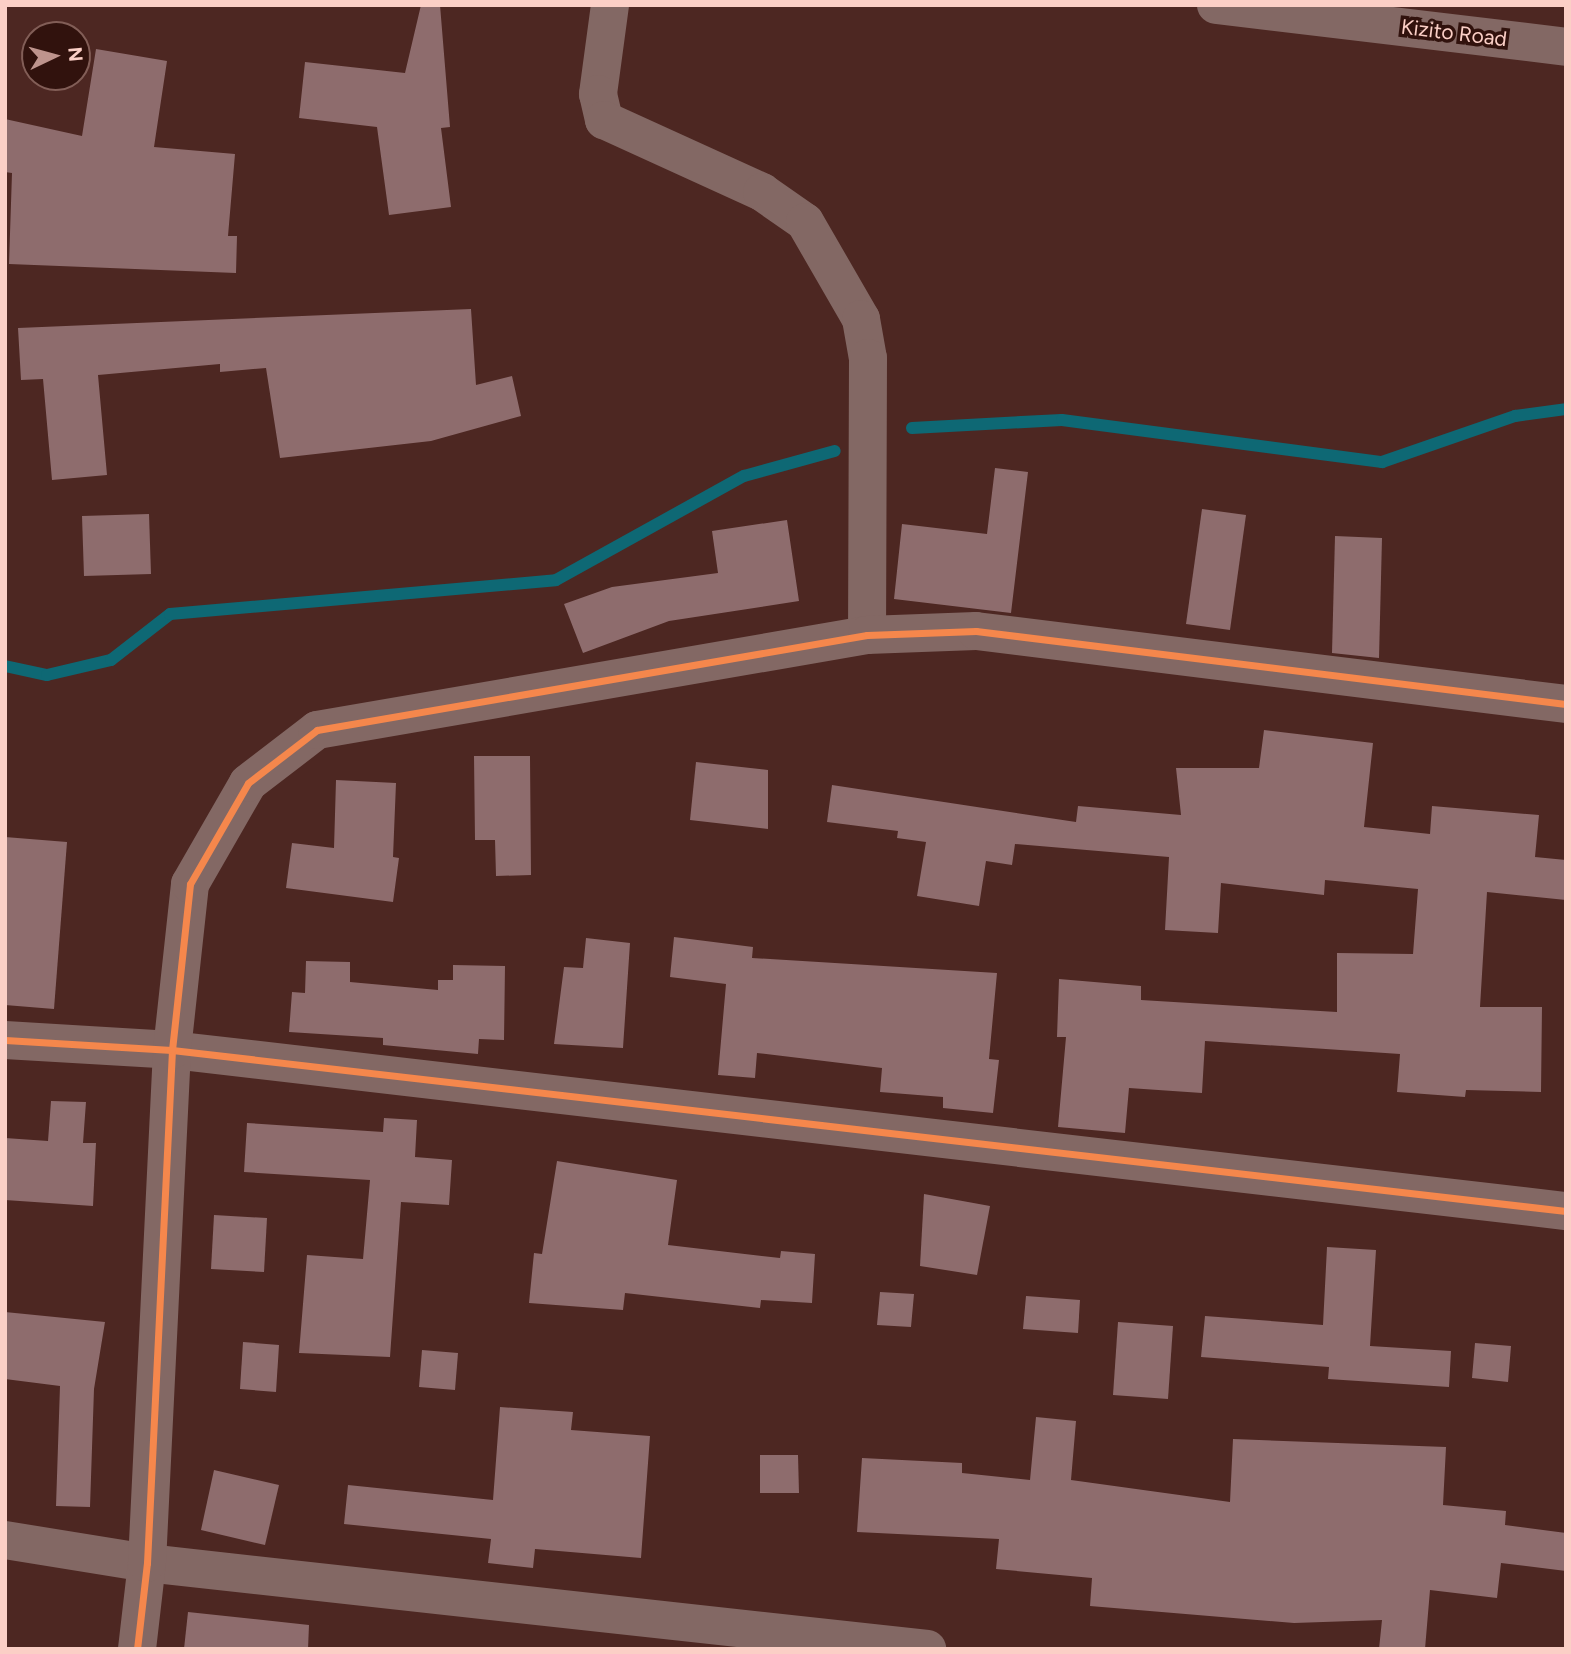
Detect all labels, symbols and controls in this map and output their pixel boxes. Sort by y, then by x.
street label: Kizito Road [1400,14,1508,52]
north arrow [21,21,91,91]
text: N [63,46,88,63]

